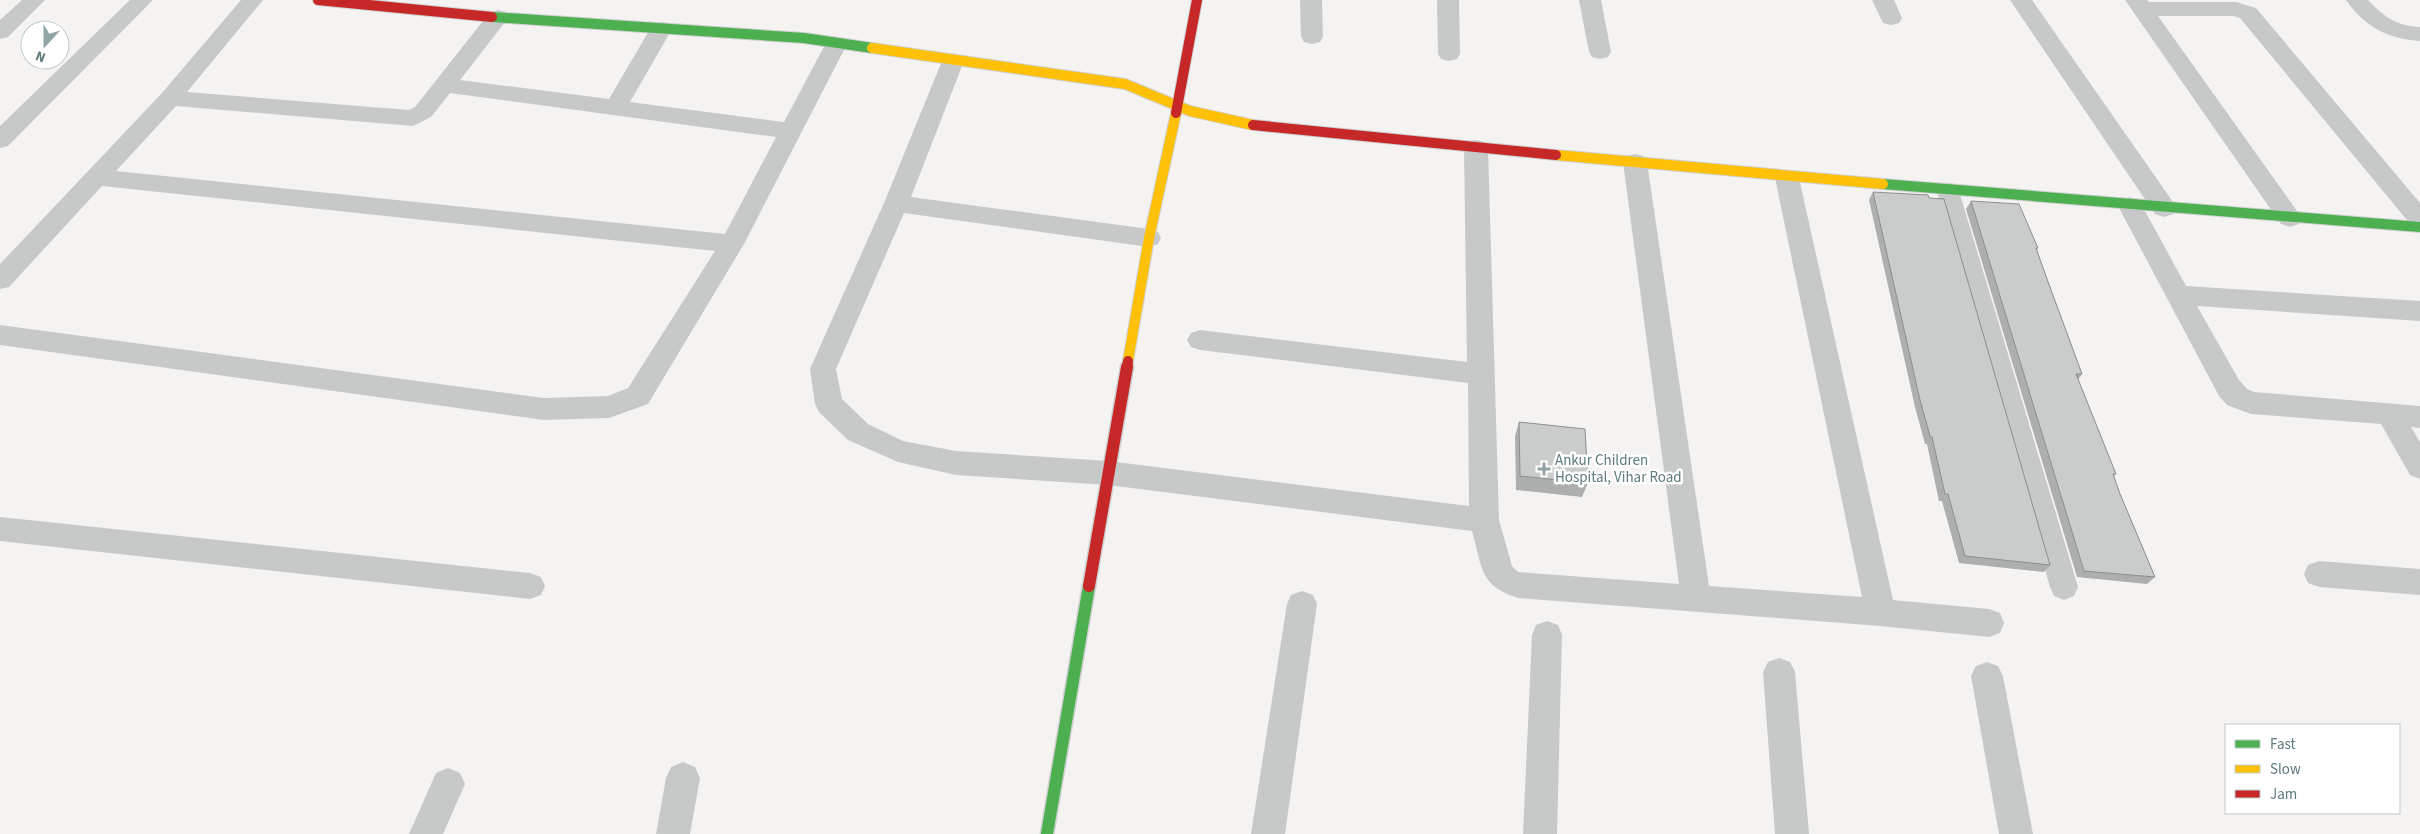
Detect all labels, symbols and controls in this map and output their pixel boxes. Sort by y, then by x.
north arrow [20,20,70,70]
text: N [33,45,49,67]
place label: Ankur Children Hospital, Vihar Road [1555,450,1682,488]
marker: Ankur Children Hospital, Vihar Road [1537,462,1551,476]
legend [2225,724,2400,814]
text: Fast [2270,734,2296,755]
text: Slow [2270,759,2301,780]
text: Jam [2270,784,2297,805]

